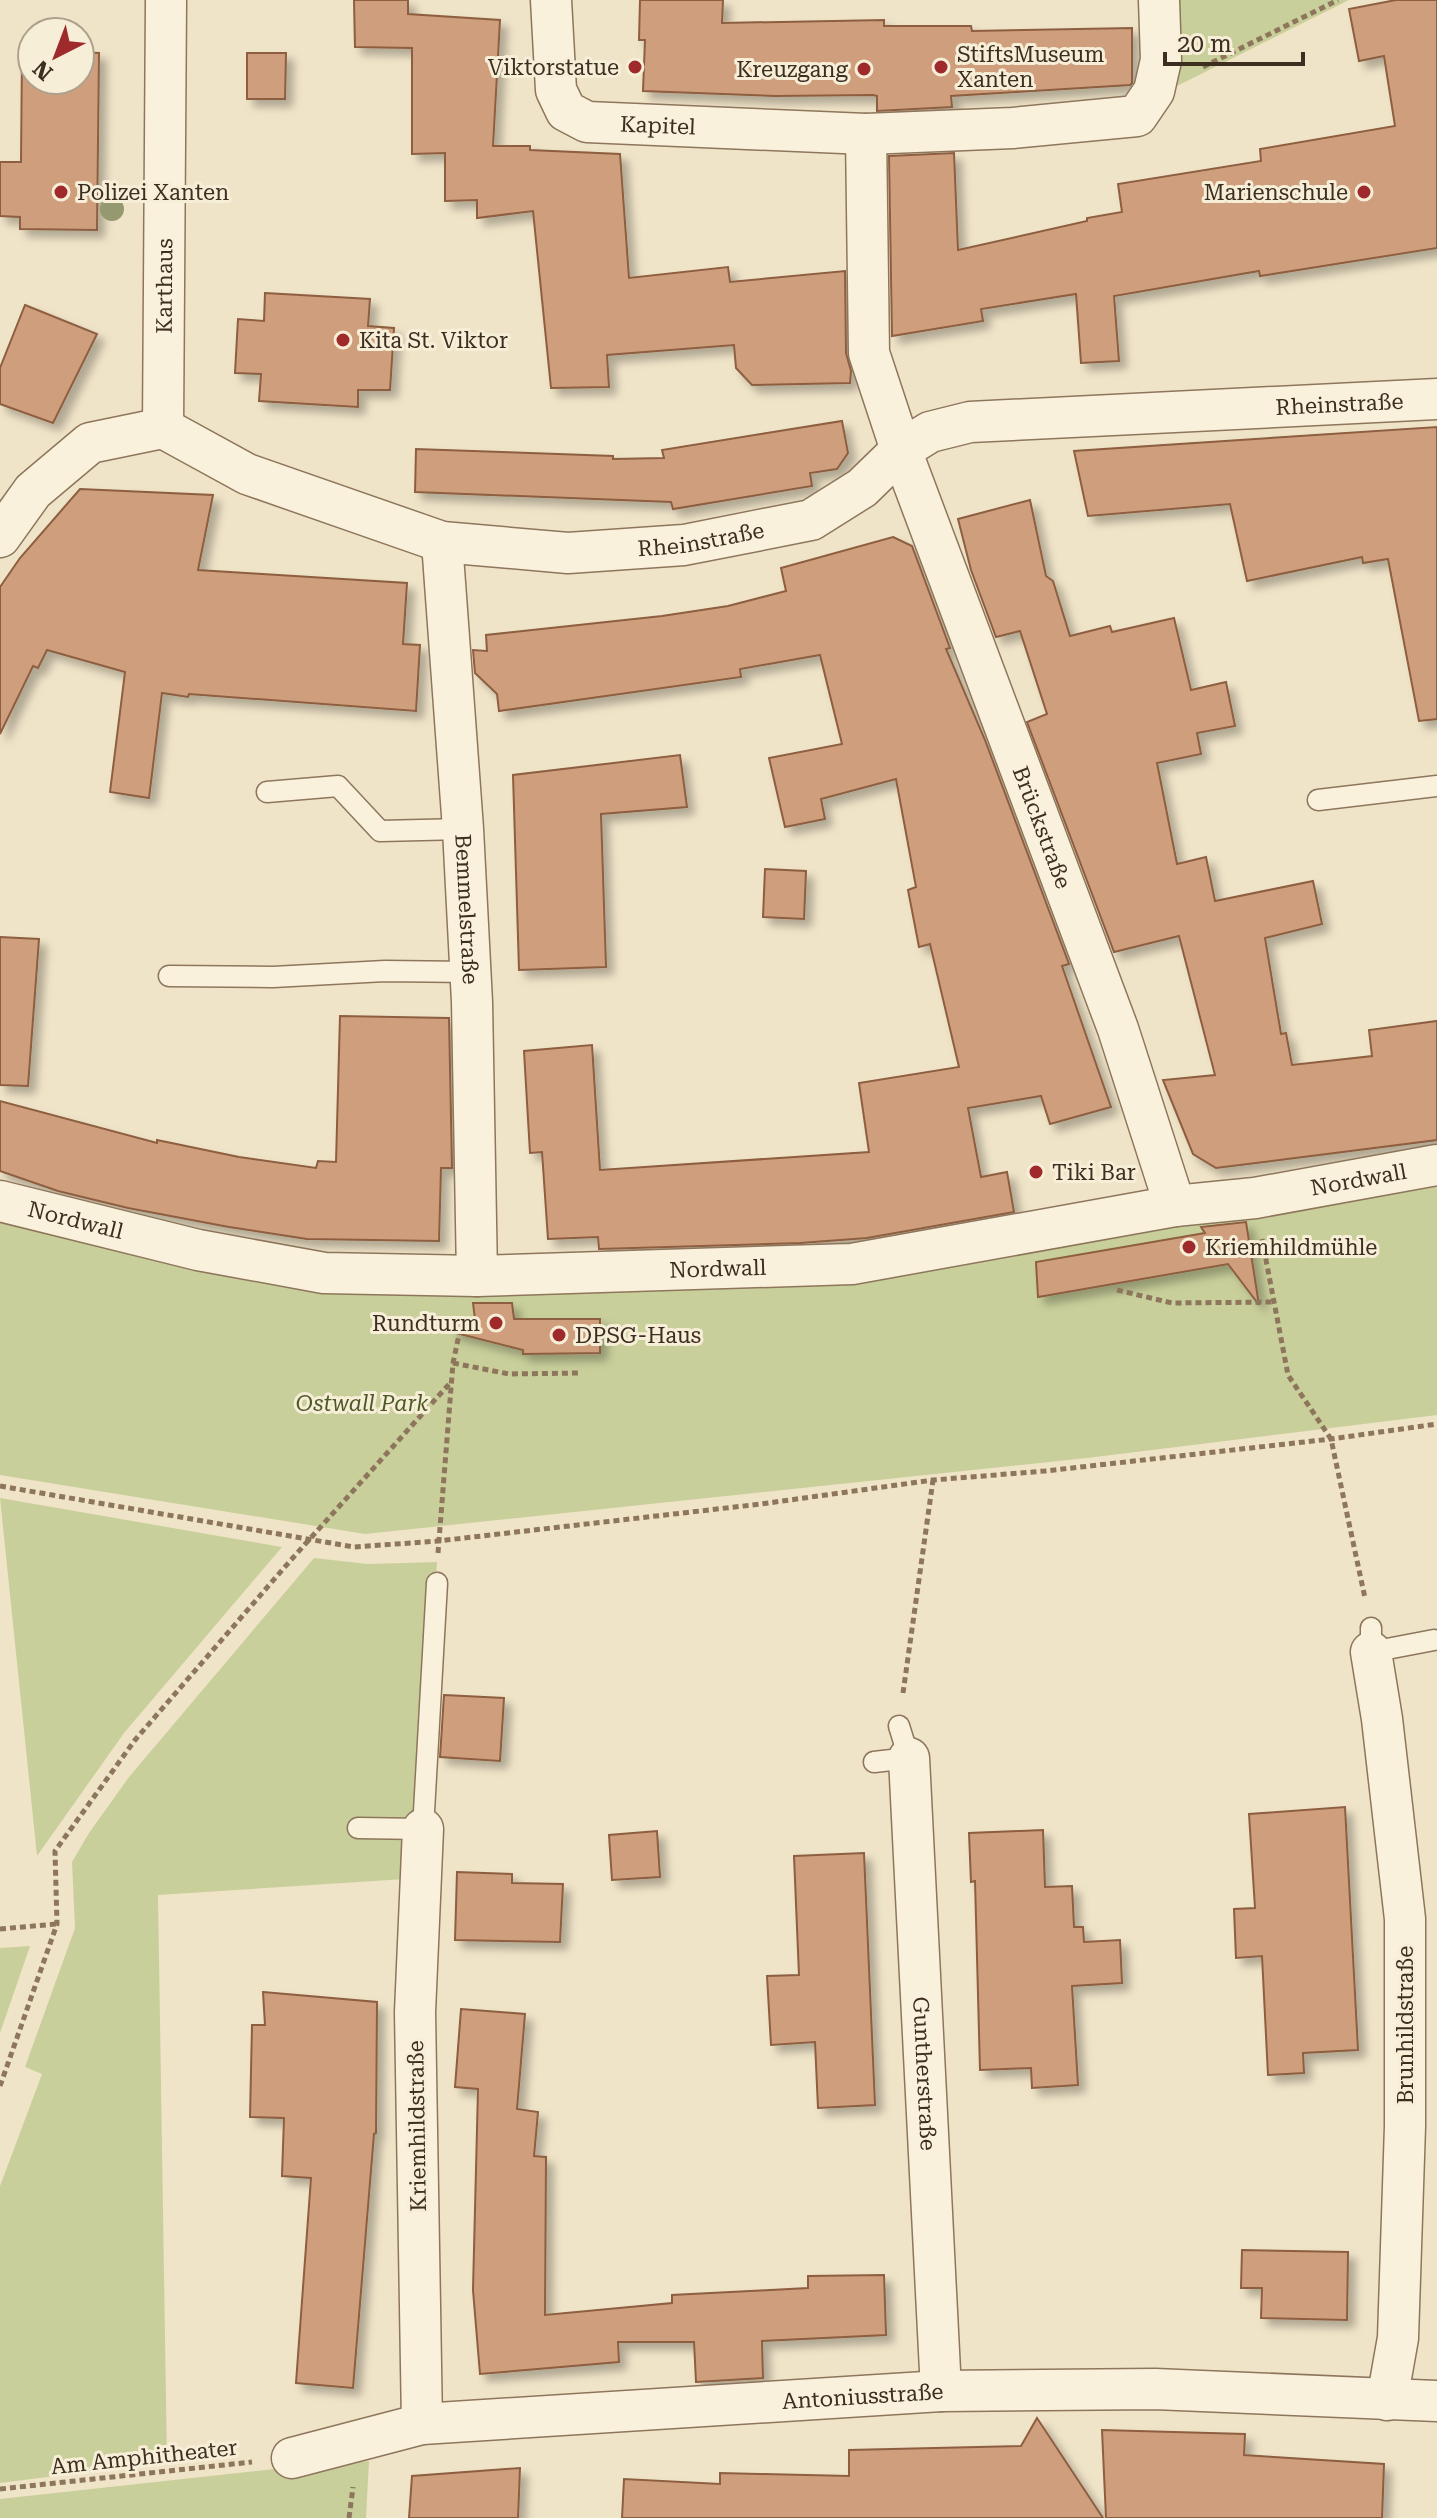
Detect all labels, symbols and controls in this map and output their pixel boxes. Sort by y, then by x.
north arrow [16,16,96,96]
scale bar [1165,16,1303,66]
text: 20 m [1177,30,1232,58]
place label: StiftsMuseum Xanten [957,42,1104,92]
text: N [28,55,58,85]
place label: Viktorstatue [488,55,619,80]
place label: Kreuzgang [736,57,848,82]
marker: Viktorstatue [626,58,644,76]
marker: StiftsMuseum Xanten [932,58,950,76]
marker: Kreuzgang [855,60,873,78]
street label: Kapitel [619,111,696,139]
place label: Polizei Xanten [77,180,229,205]
place label: Marienschule [1204,180,1348,205]
marker: Polizei Xanten [52,183,70,201]
marker: Marienschule [1355,183,1373,201]
street label: Karthaus [151,238,177,334]
place label: Kita St. Viktor [359,328,508,353]
marker: Kita St. Viktor [334,331,352,349]
street label: Rheinstraße [1275,388,1404,419]
street label: Rheinstraße [637,517,766,561]
street label: Brückstraße [1008,763,1077,892]
street label: Bemmelstraße [451,833,484,985]
street label: Nordwall [1308,1158,1409,1200]
place label: Tiki Bar [1052,1160,1136,1185]
marker: Tiki Bar [1027,1163,1045,1181]
street label: Nordwall [25,1196,126,1244]
place label: Kriemhildmühle [1205,1235,1377,1260]
marker: Kriemhildmühle [1180,1238,1198,1256]
street label: Nordwall [669,1254,767,1282]
place label: Rundturm [372,1311,480,1336]
marker: Rundturm [487,1314,505,1332]
place label: DPSG-Haus [575,1323,701,1348]
marker: DPSG-Haus [550,1326,568,1344]
park label: Ostwall Park [296,1391,428,1416]
street label: Brunhildstraße [1393,1946,1418,2104]
street label: Guntherstraße [909,1996,941,2151]
street label: Kriemhildstraße [403,2040,431,2212]
street label: Antoniusstraße [781,2378,944,2414]
street label: Am Amphitheater [50,2435,238,2479]

